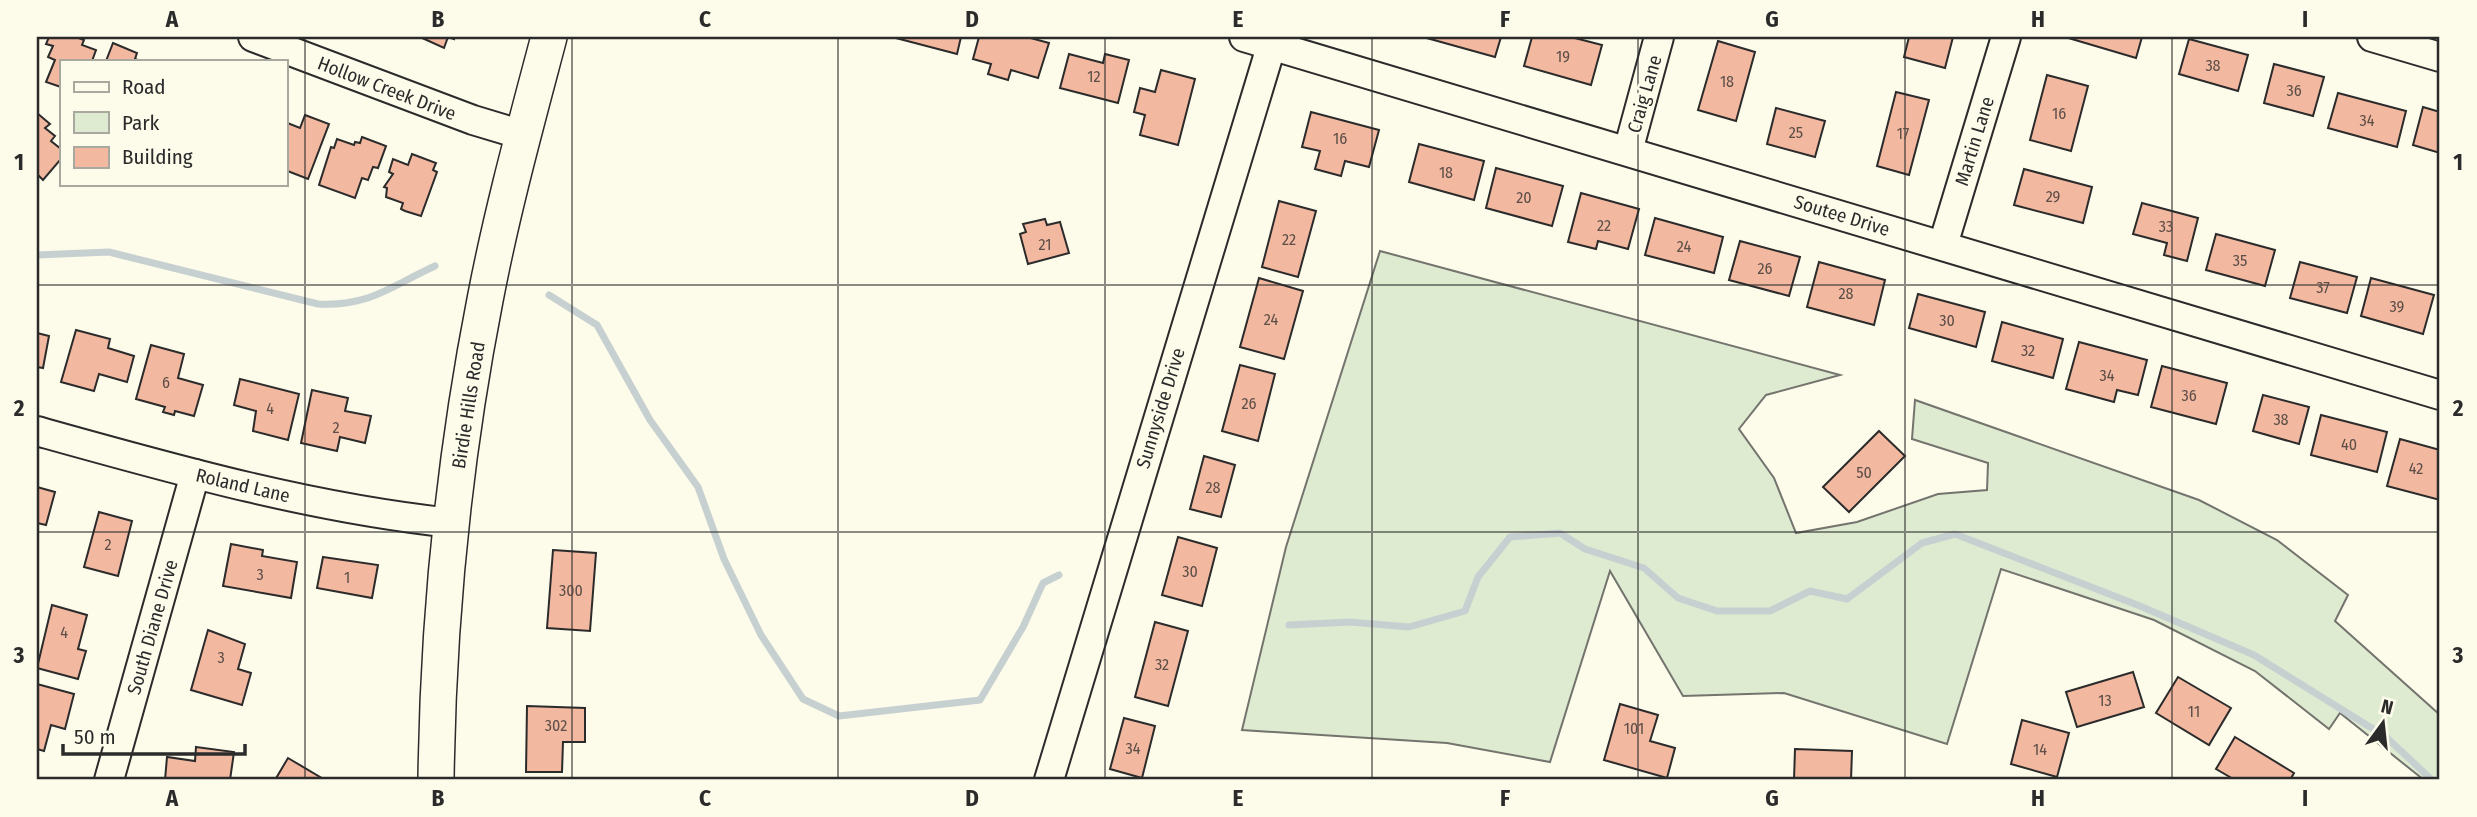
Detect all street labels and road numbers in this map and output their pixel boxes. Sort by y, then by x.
street label: Hollow Creek Drive [314,52,459,125]
street label: Craig Lane [1622,53,1667,136]
street label: Martin Lane [1950,94,1999,188]
street label: Soutee Drive [1791,190,1892,241]
street label: Birdie Hills Road [447,340,490,470]
street label: Sunnyside Drive [1131,345,1190,471]
street label: Roland Lane [194,463,292,507]
street label: South Diane Drive [122,557,183,697]

